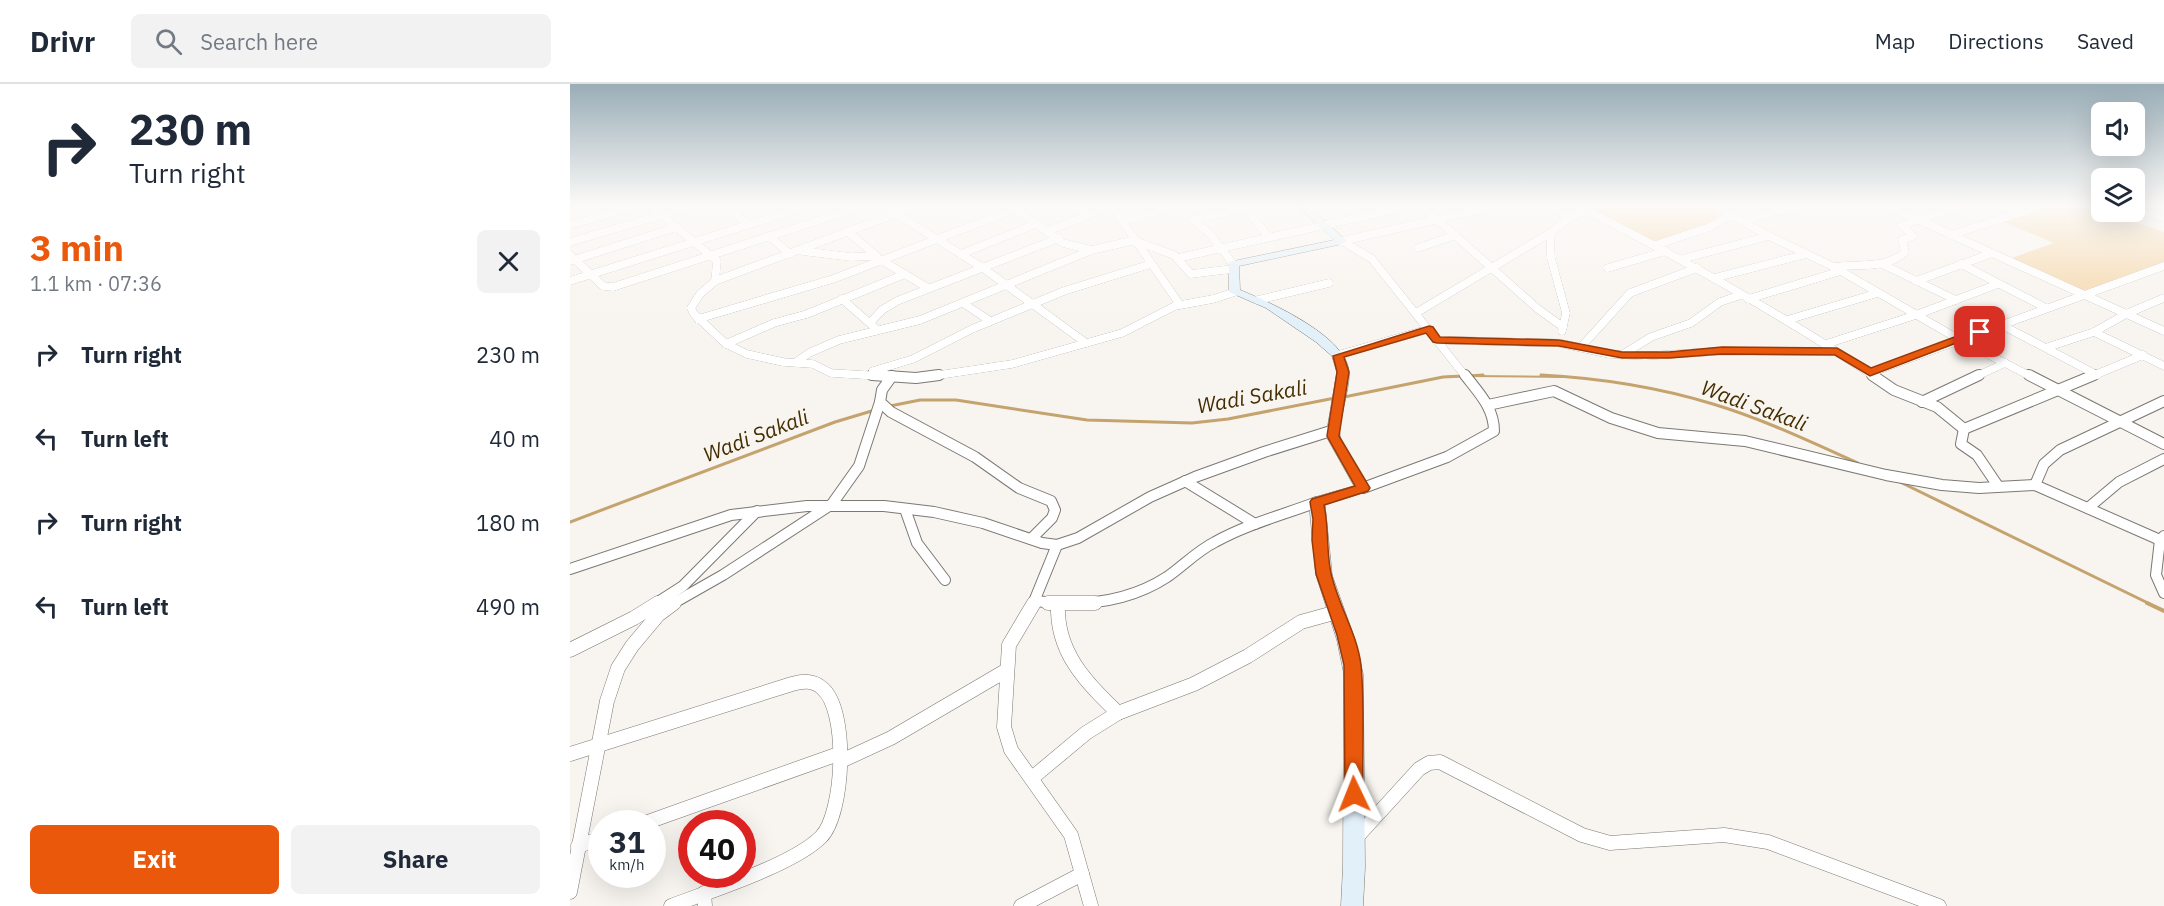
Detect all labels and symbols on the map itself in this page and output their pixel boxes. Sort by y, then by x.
pin [1954,306,2005,357]
water label: Wadi Sakali [1195,373,1309,419]
water label: Wadi Sakali [1697,373,1812,437]
water label: Wadi Sakali [699,402,813,468]
position arrow [1322,762,1386,826]
speed limit sign: 40 [678,810,756,888]

